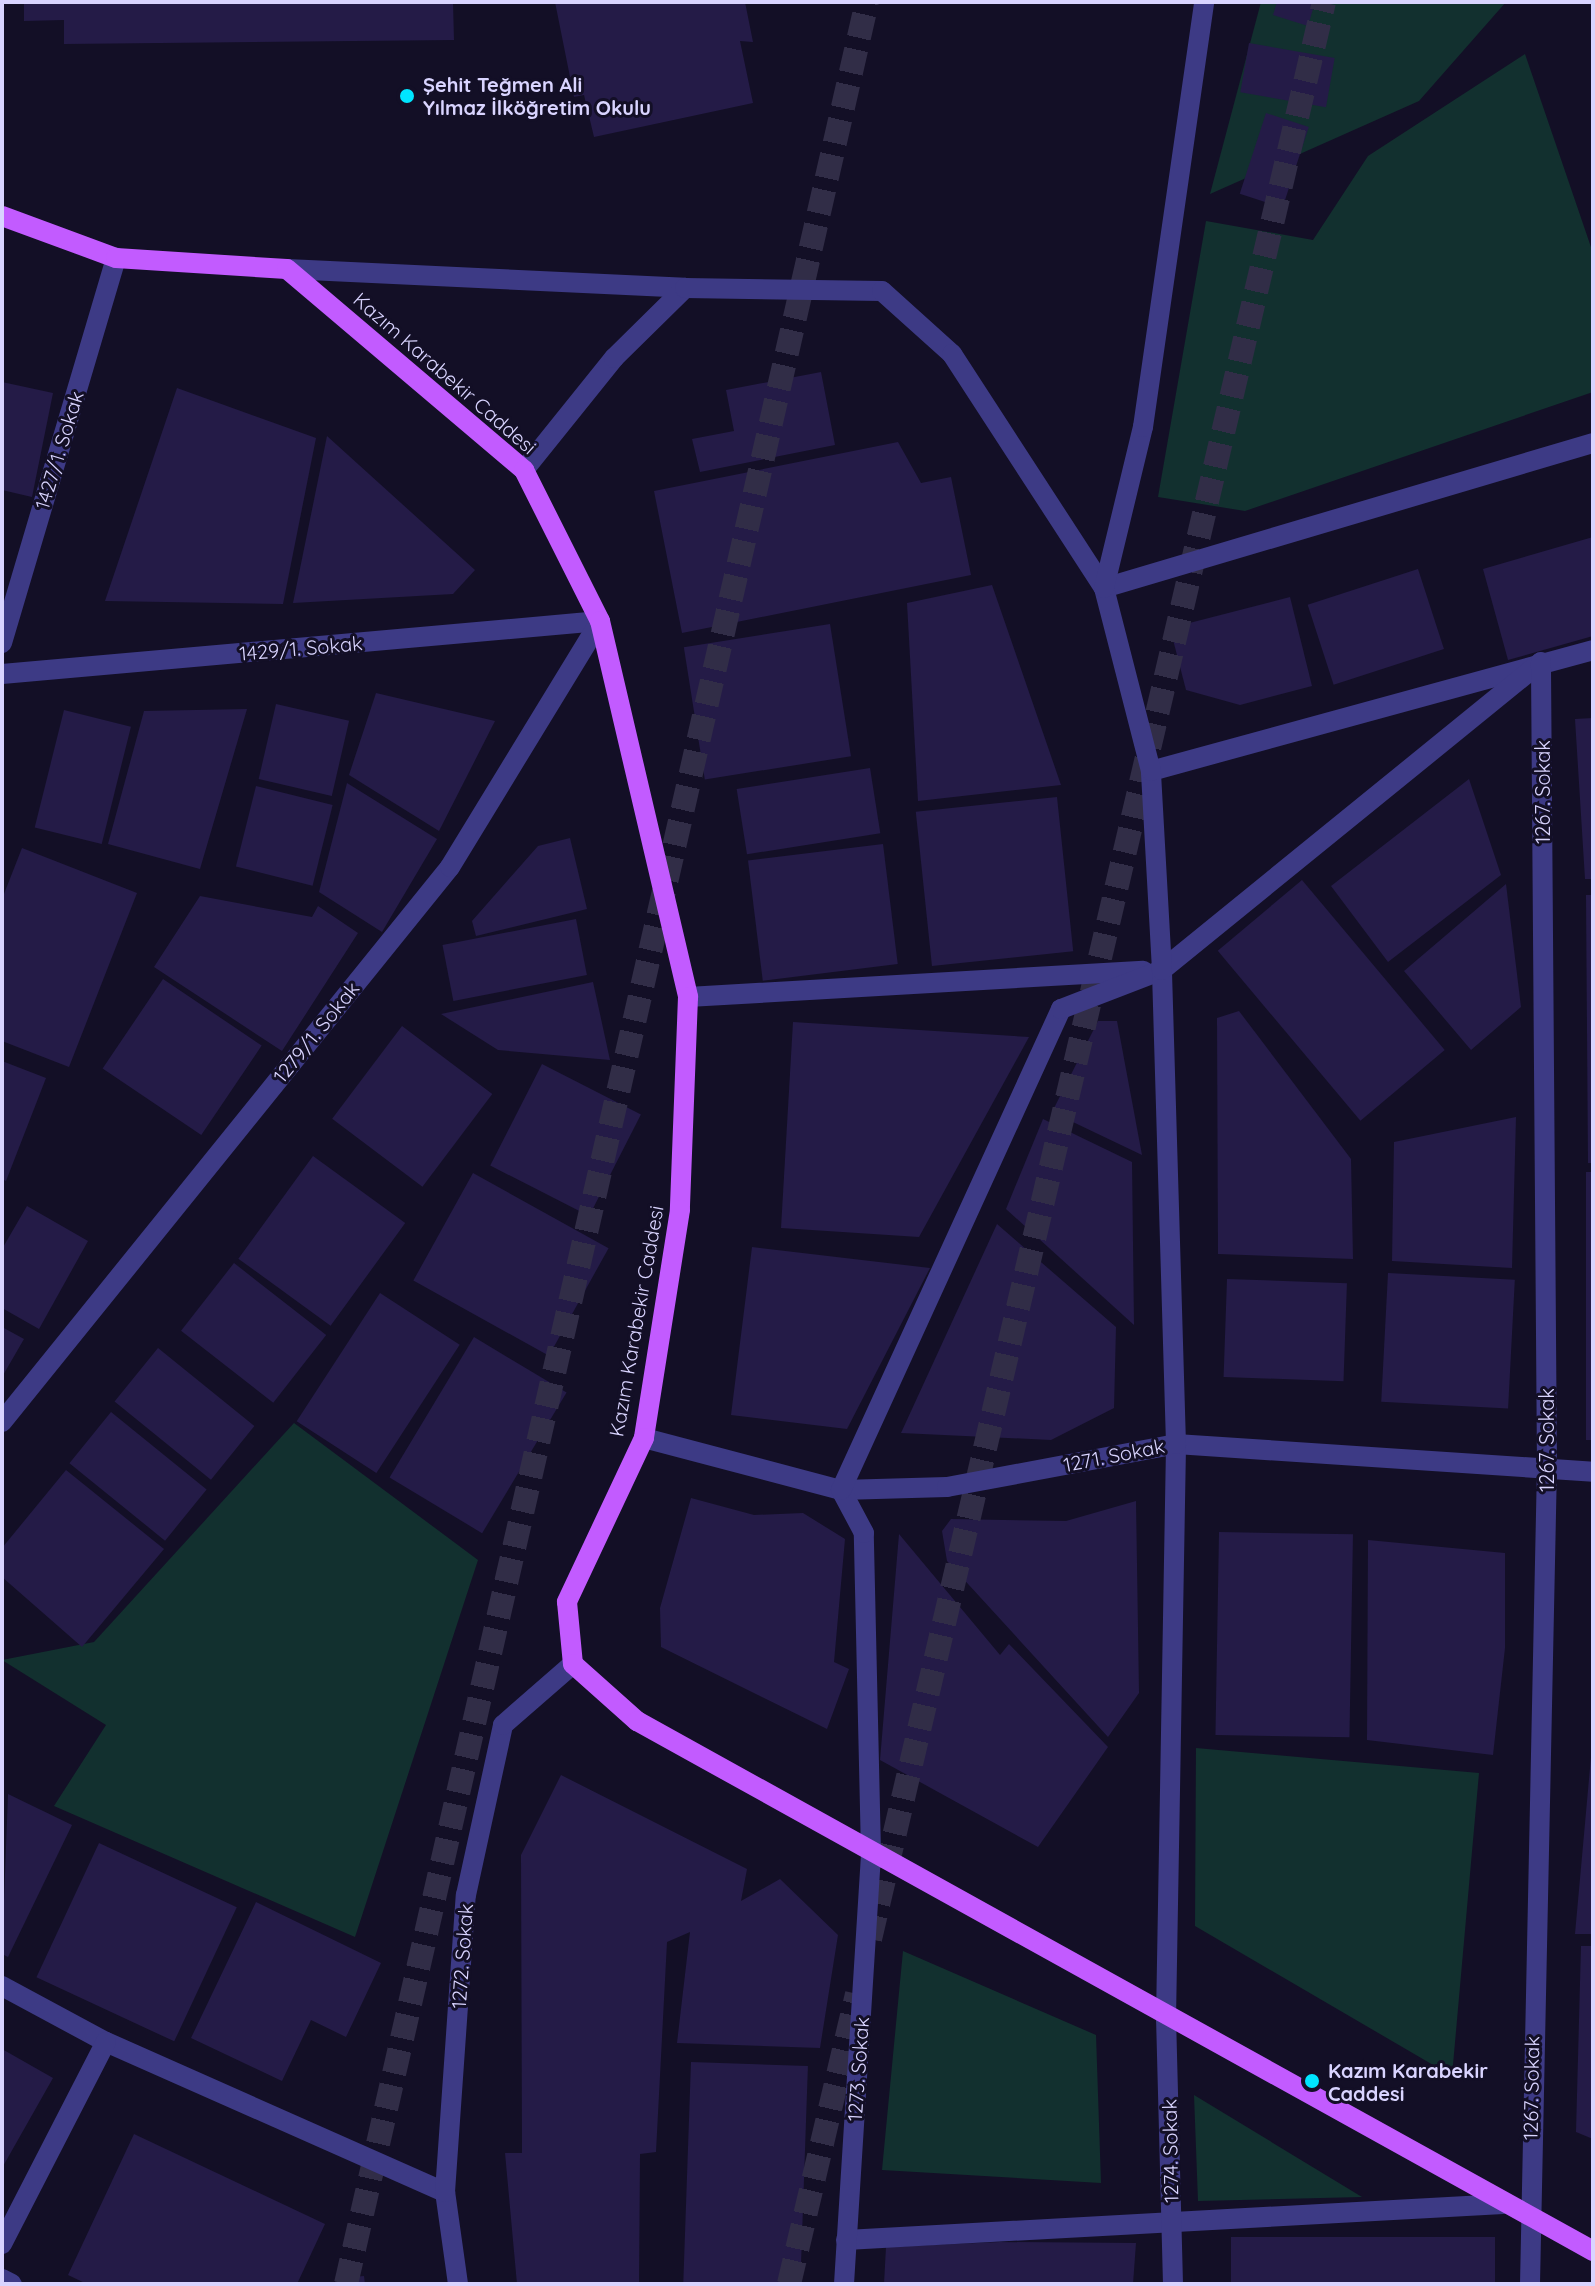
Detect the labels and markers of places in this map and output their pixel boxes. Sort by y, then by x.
place label: Şehit Teğmen Ali Yılmaz İlköğretim Okulu [423,72,651,119]
marker: Şehit Teğmen Ali Yılmaz İlköğretim Okulu [398,87,416,105]
place label: Kazım Karabekir Caddesi [1328,2058,1488,2105]
marker: Kazım Karabekir Caddesi [1303,2072,1321,2090]

